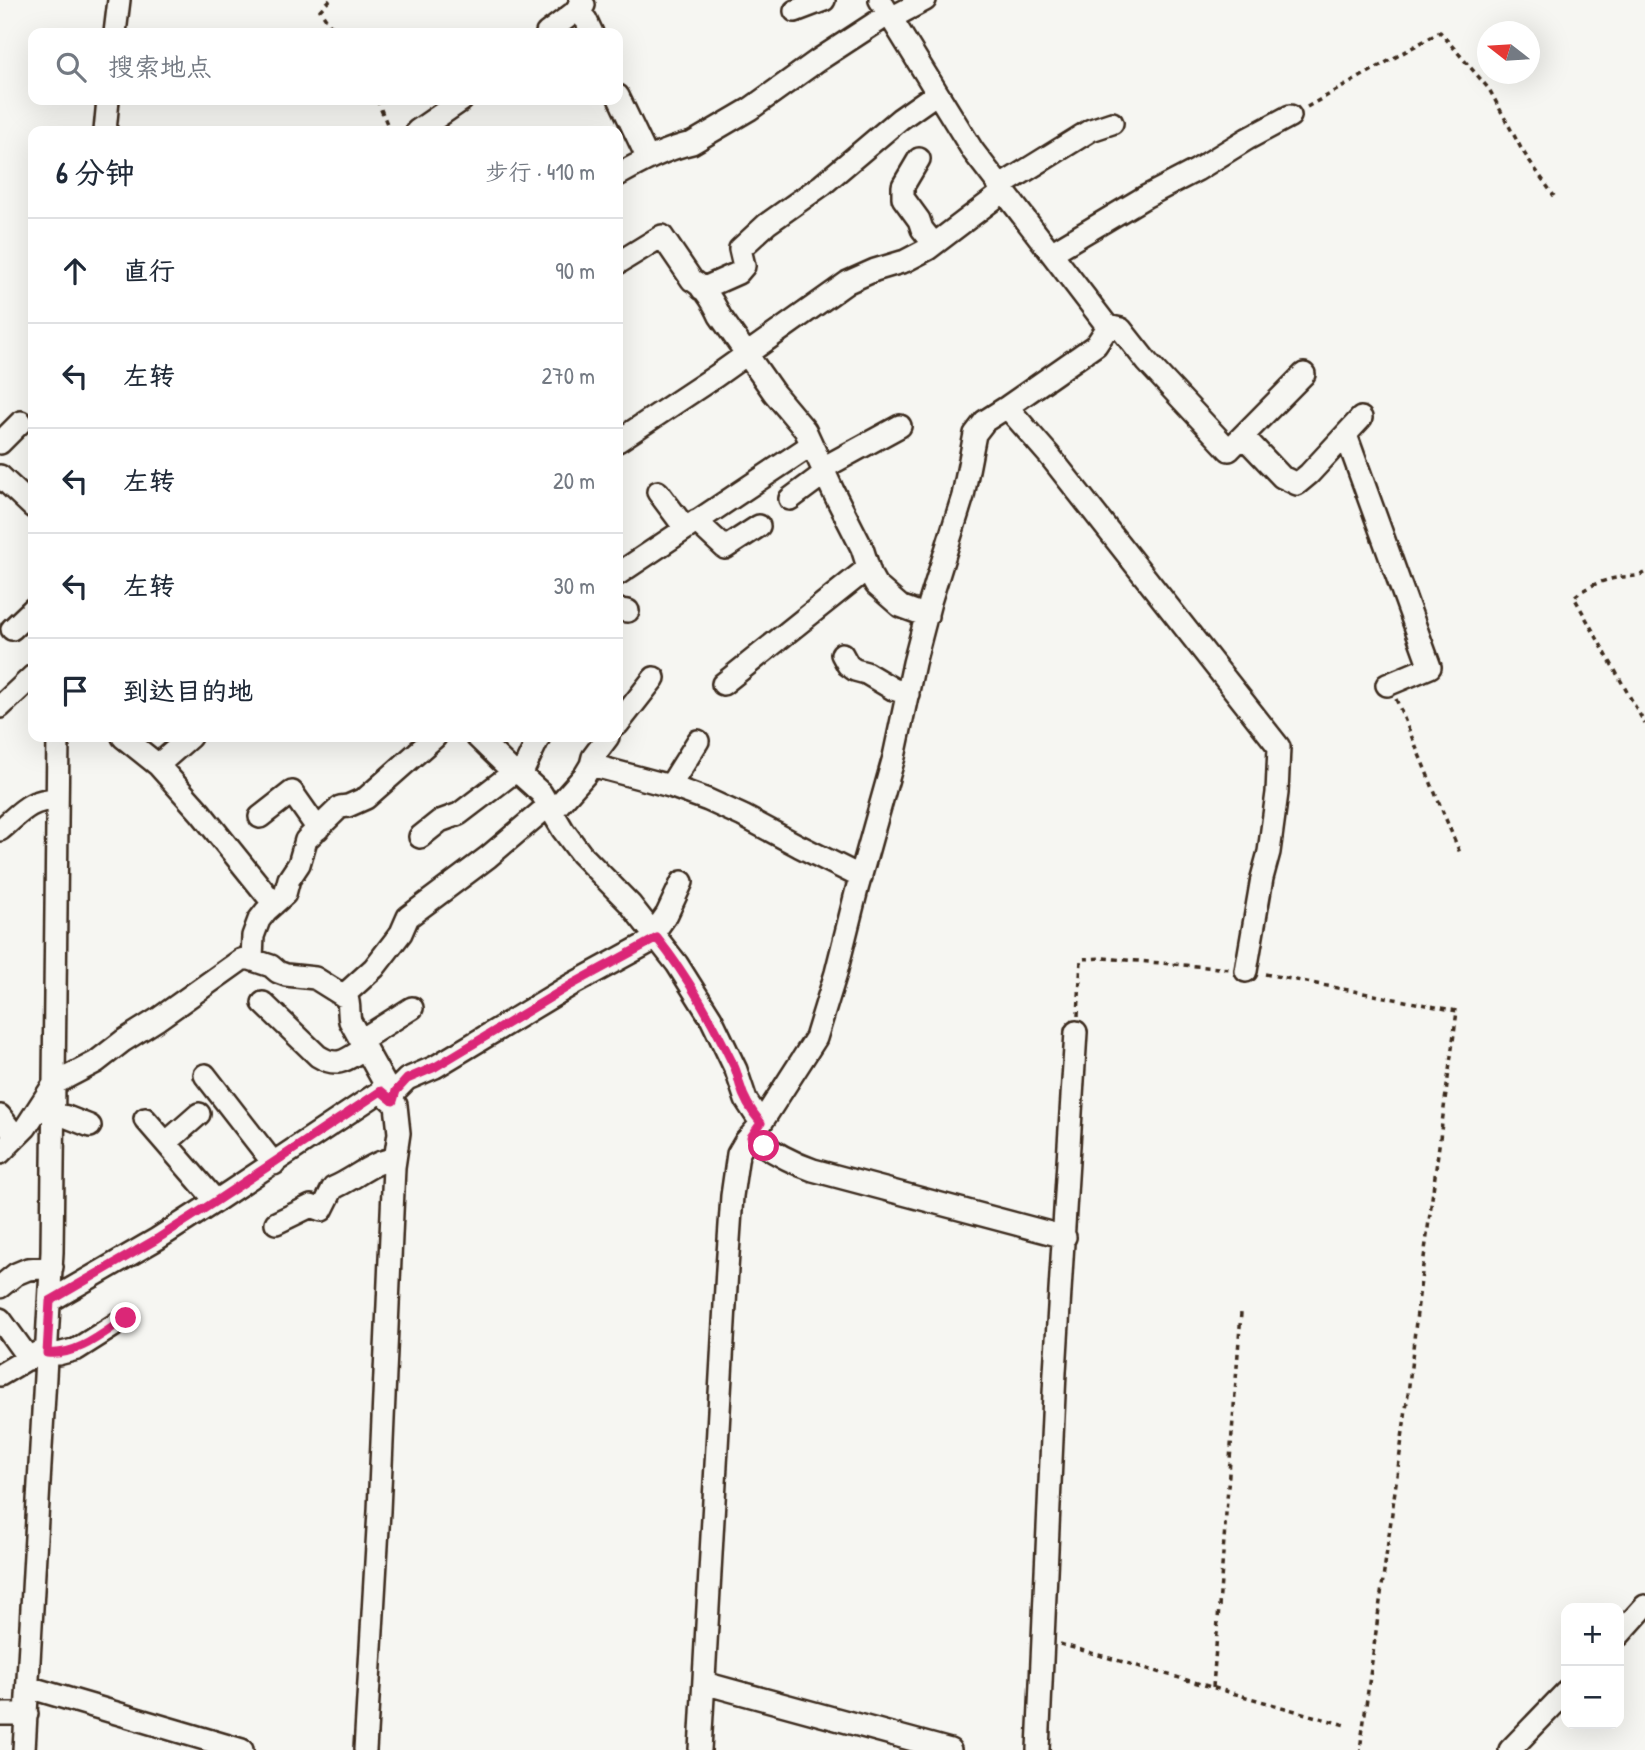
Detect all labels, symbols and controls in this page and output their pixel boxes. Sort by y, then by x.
north arrow [1477,21,1540,84]
search box [28,28,623,105]
icon: search [52,48,90,86]
text: 搜索地点 [108,49,212,84]
text: 6 分钟 [56,152,135,192]
text: 步行 · 410 m [486,156,595,187]
icon: ahead [56,252,94,290]
text: 直行 [123,253,175,288]
text: 90 m [555,255,595,286]
icon: left [56,357,94,395]
text: 左转 [123,358,175,393]
text: 270 m [542,360,595,391]
icon: left [56,462,94,500]
text: 左转 [123,463,175,498]
text: 20 m [553,465,595,496]
icon: left [56,567,94,605]
text: 左转 [123,568,175,603]
text: 30 m [553,570,595,601]
icon: arrive [56,672,94,710]
text: 到达目的地 [123,673,253,708]
route start [748,1130,779,1161]
route end [110,1302,141,1333]
map controls [1561,1603,1624,1729]
button: + [1561,1603,1624,1666]
button: − [1561,1666,1624,1729]

